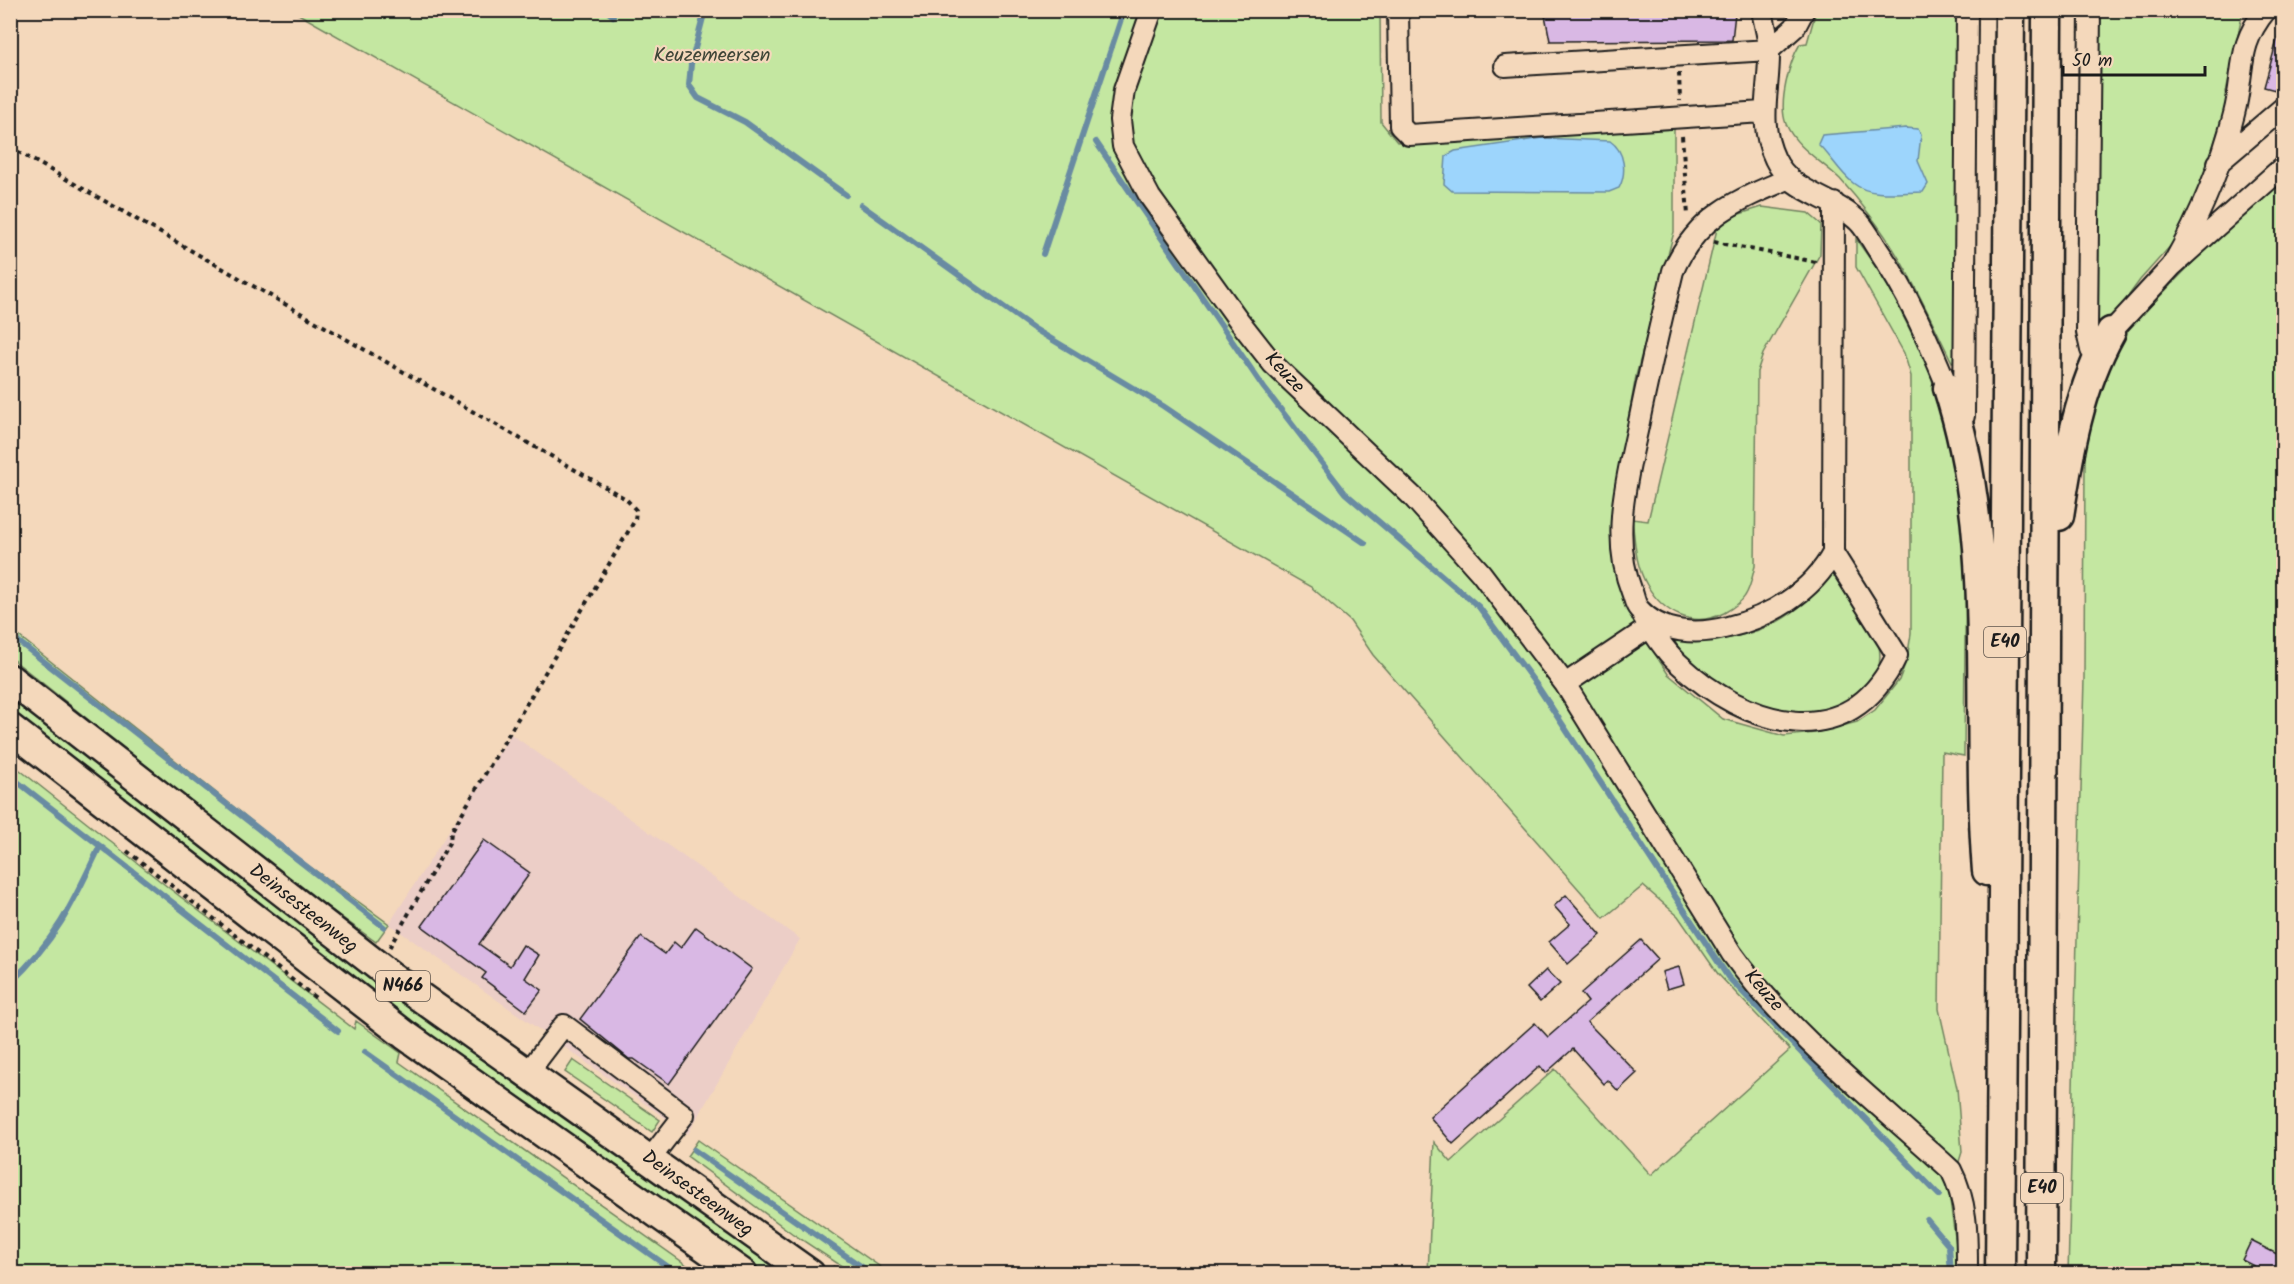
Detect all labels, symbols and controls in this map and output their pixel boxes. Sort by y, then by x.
scale bar [2063,39,2206,77]
park label: Keuzemeersen [654,40,770,72]
text: 50 m [2072,47,2112,76]
street label: Keuze [1256,344,1312,402]
road number: E40 [1984,627,2026,657]
street label: Deinsesteenweg [241,856,365,962]
street label: Keuze [1735,962,1791,1020]
road number: N466 [376,971,430,1001]
street label: Deinsesteenweg [634,1142,760,1246]
road number: E40 [2021,1173,2063,1203]

